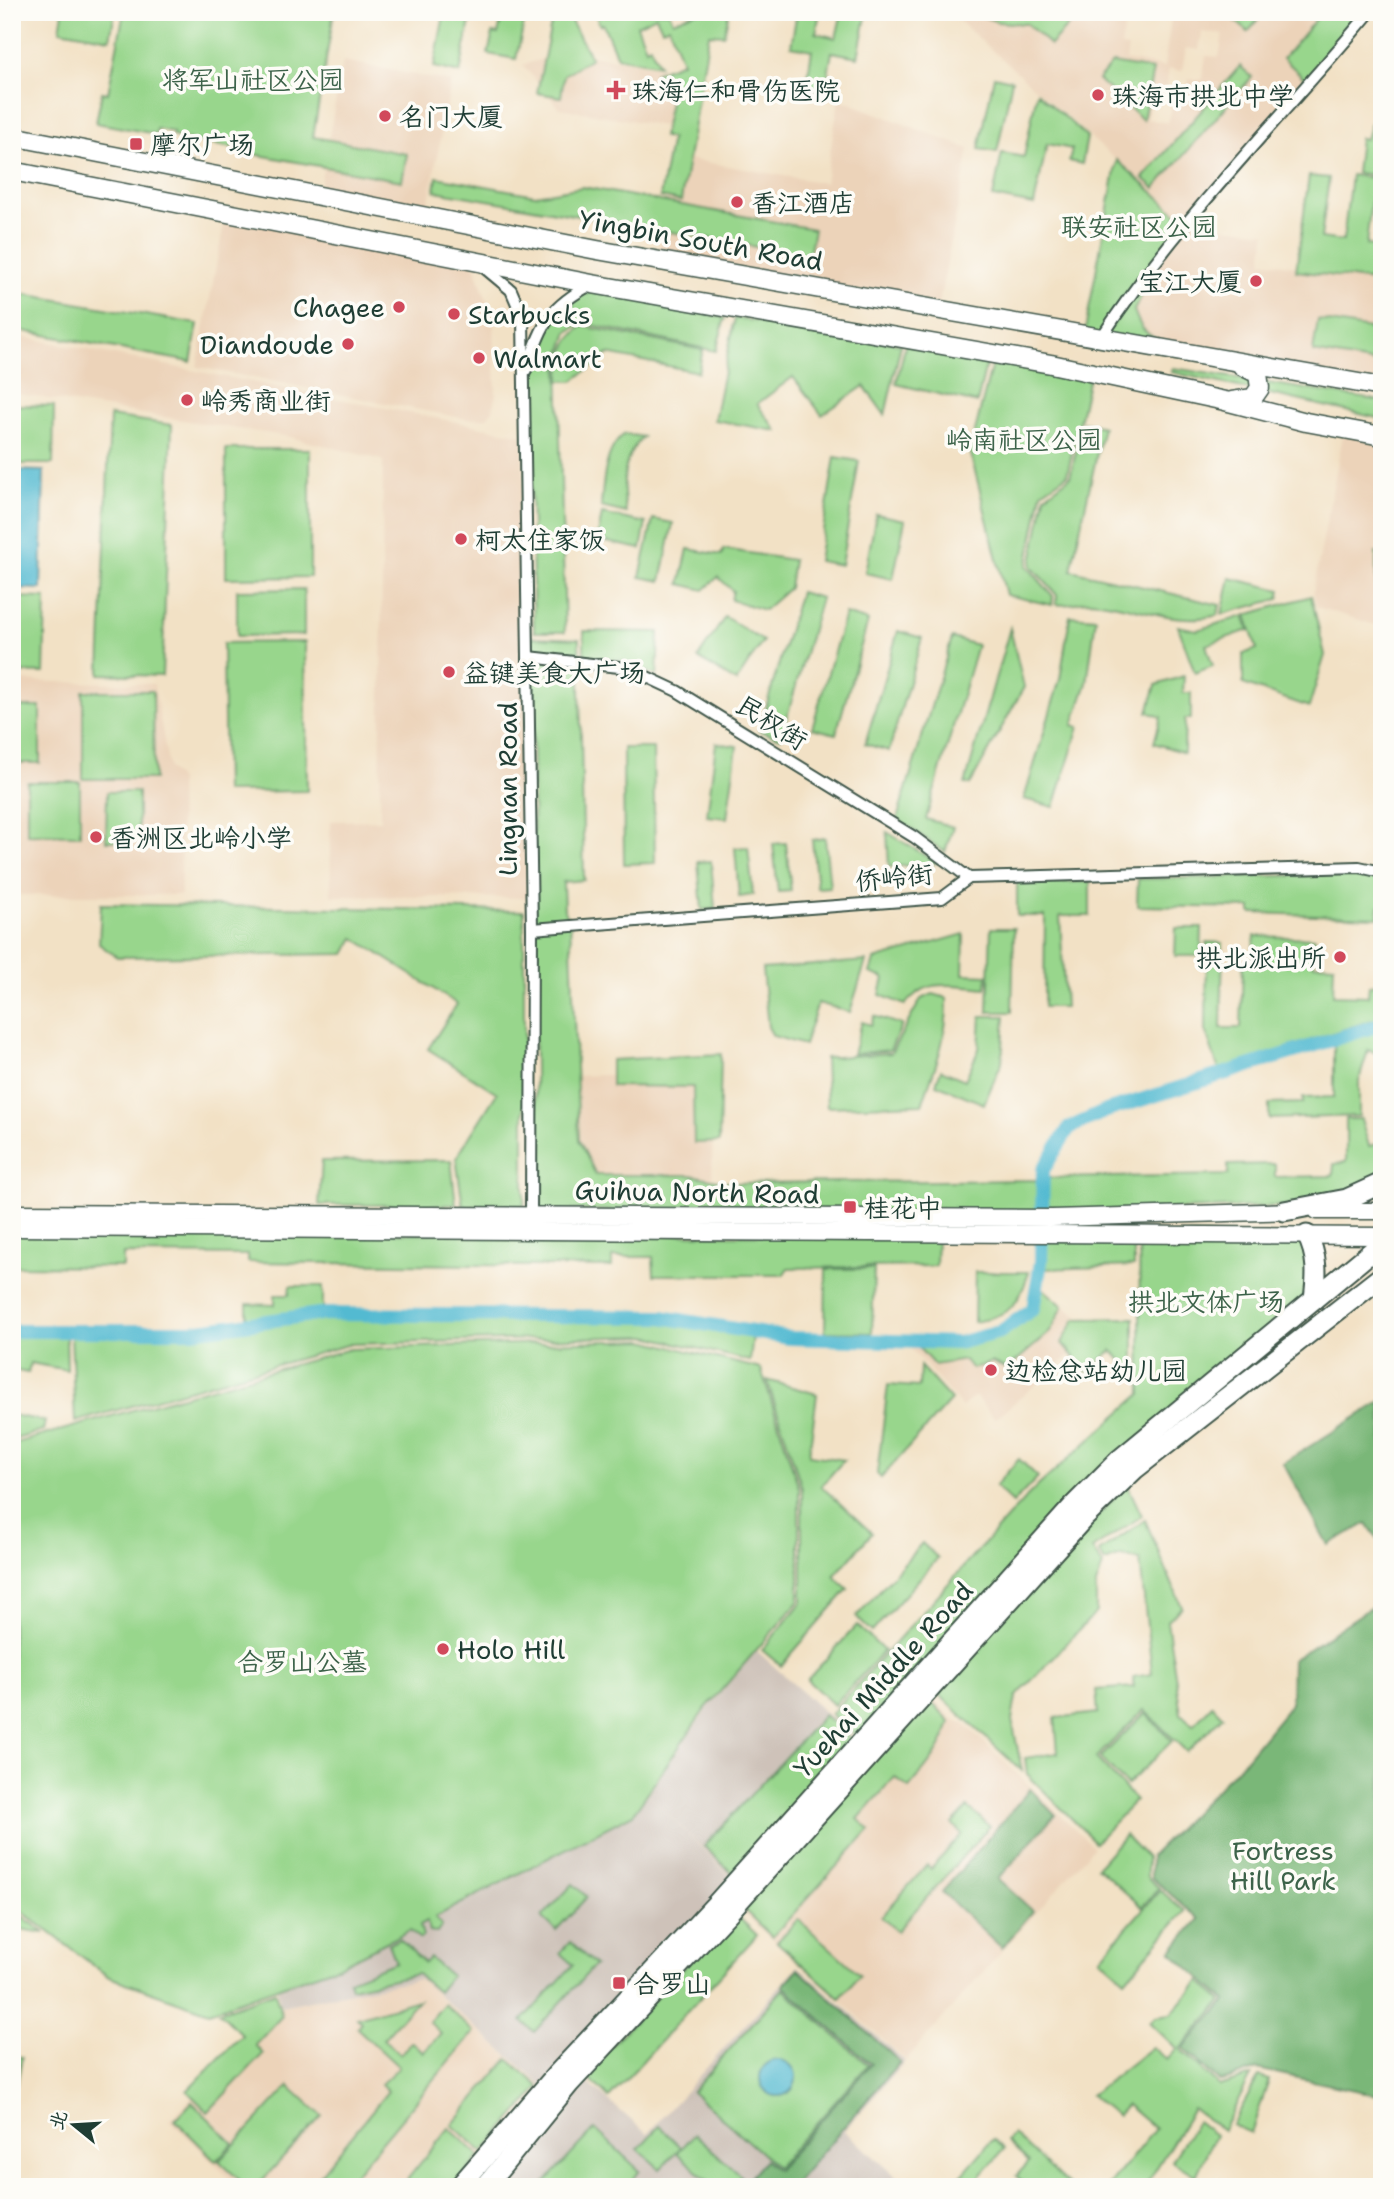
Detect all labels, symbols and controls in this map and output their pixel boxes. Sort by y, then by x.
park label: 将军山社区公园 [162,62,344,97]
place label: 珠海仁和骨伤医院 [632,73,840,108]
place label: 珠海市拱北中学 [1112,78,1294,113]
marker: 珠海仁和骨伤医院 [606,80,626,100]
marker: 珠海市拱北中学 [1090,87,1106,103]
place label: 名门大厦 [399,99,503,134]
marker: 名门大厦 [377,108,393,124]
place label: 摩尔广场 [150,127,254,162]
marker: 摩尔广场 [128,136,144,152]
place label: 香江酒店 [751,185,855,220]
marker: 香江酒店 [729,194,745,210]
street label: Yingbin South Road [576,201,826,279]
park label: 联安社区公园 [1061,209,1217,244]
place label: 宝江大厦 [1138,264,1242,299]
marker: 宝江大厦 [1248,273,1264,289]
place label: Chagee [293,290,385,325]
place label: Starbucks [468,297,591,332]
marker: Chagee [391,299,407,315]
marker: Starbucks [446,306,462,322]
place label: Diandoude [200,327,334,362]
marker: Diandoude [340,336,356,352]
place label: Walmart [493,341,602,376]
marker: Walmart [471,350,487,366]
place label: 岭秀商业街 [201,383,331,418]
marker: 岭秀商业街 [179,392,195,408]
park label: 岭南社区公园 [946,422,1102,457]
place label: 柯太住家饭 [475,522,605,557]
marker: 柯太住家饭 [453,531,469,547]
place label: 益键美食大广场 [463,655,645,690]
marker: 益键美食大广场 [441,664,457,680]
street label: 民权街 [730,686,814,758]
street label: Lingnan Road [490,702,525,876]
place label: 香洲区北岭小学 [110,820,292,855]
marker: 香洲区北岭小学 [88,829,104,845]
street label: 侨岭街 [853,856,935,898]
place label: 拱北派出所 [1196,940,1326,975]
marker: 拱北派出所 [1332,949,1348,965]
street label: Guihua North Road [574,1172,820,1212]
place label: 桂花中 [864,1190,942,1225]
marker: 桂花中 [842,1199,858,1215]
park label: 拱北文体广场 [1128,1284,1284,1319]
place label: 边检总站幼儿园 [1005,1353,1187,1388]
marker: 边检总站幼儿园 [983,1362,999,1378]
street label: Yuehai Middle Road [786,1574,980,1784]
place label: Holo Hill [457,1632,565,1667]
marker: Holo Hill [435,1641,451,1657]
park label: 合罗山公墓 [237,1644,367,1679]
park label: Fortress Hill Park [1230,1833,1336,1898]
place label: 合罗山 [633,1966,711,2001]
marker: 合罗山 [611,1975,627,1991]
north arrow [38,2090,108,2160]
text: 北 [43,2107,73,2133]

